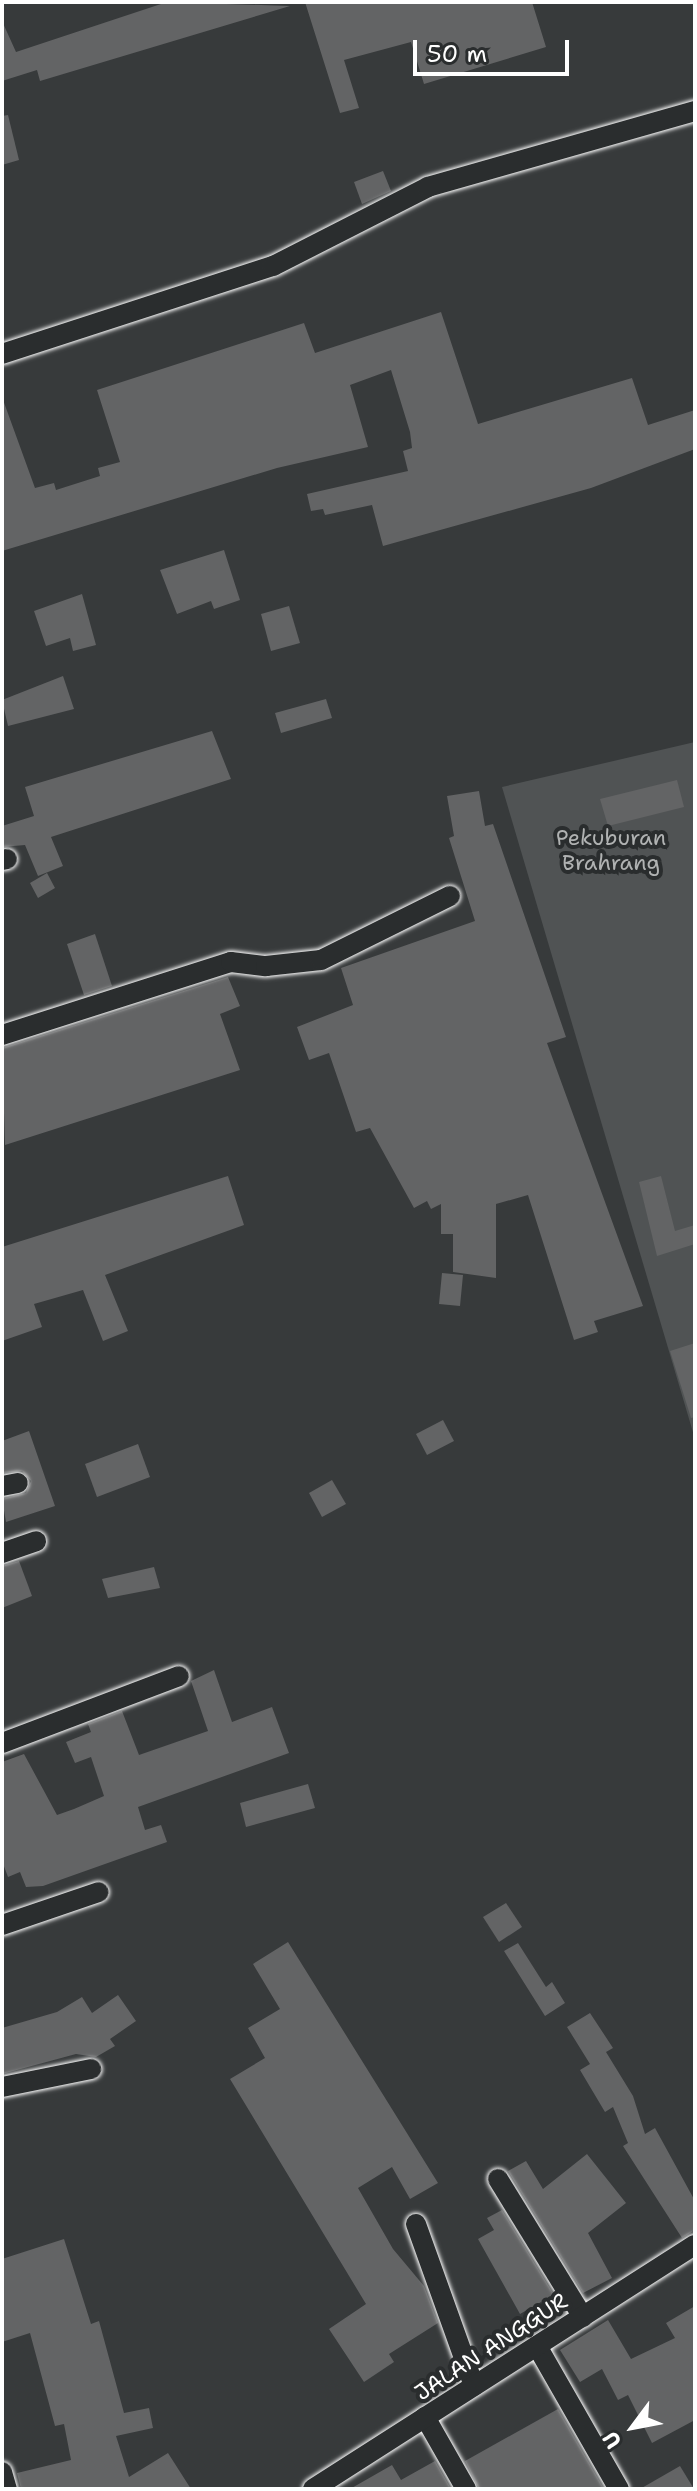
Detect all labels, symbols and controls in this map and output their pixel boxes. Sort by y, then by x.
scale bar [417,24,573,74]
text: 50 m [427,38,487,70]
park label: Pekuburan Brahrang [556,824,666,876]
street label: JALAN ANGGUR [410,2288,572,2406]
north arrow [593,2387,673,2467]
text: U [596,2426,629,2454]

